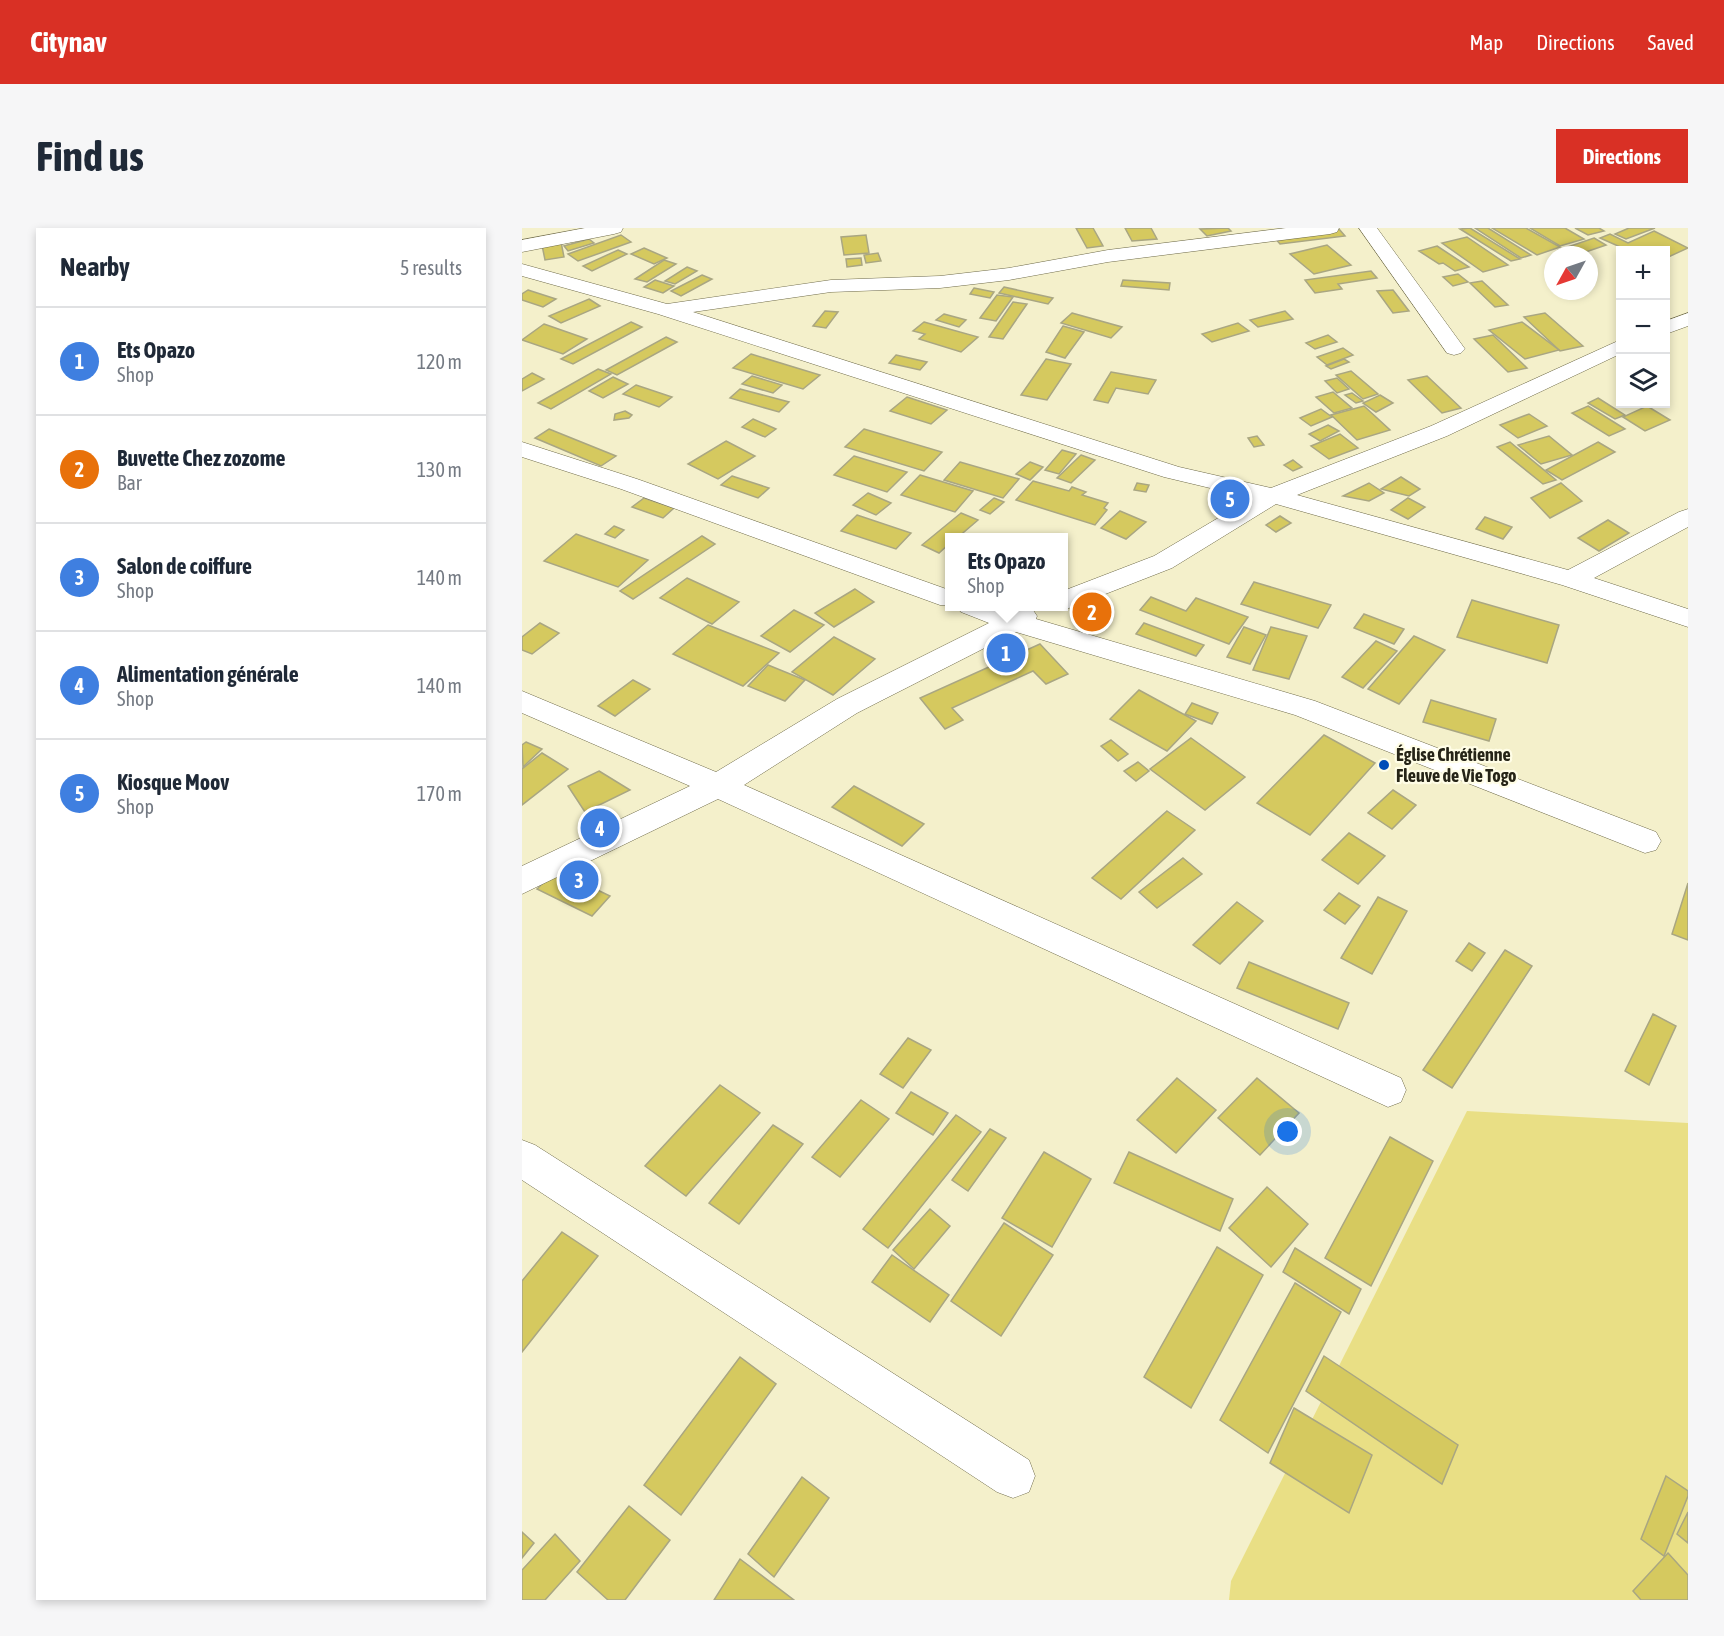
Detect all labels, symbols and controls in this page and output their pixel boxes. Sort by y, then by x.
text: Citynav [30,26,107,58]
text: Map [1469,30,1503,54]
text: Directions [1536,30,1615,54]
text: Saved [1648,30,1694,54]
button: Directions [1556,129,1688,183]
text: Find us [36,132,144,180]
north arrow [1544,246,1598,300]
map controls [1616,246,1670,408]
button: + [1616,246,1670,300]
text: Nearby [60,252,130,282]
text: 5 results [400,256,462,279]
button: − [1616,300,1670,354]
text: Ets Opazo [117,337,195,363]
text: 1 [75,350,84,373]
text: 120 m [417,350,462,373]
button: layers [1616,354,1670,408]
text: Shop [117,363,154,386]
text: Buvette Chez zozome [117,445,286,471]
text: 2 [75,458,84,481]
text: 130 m [417,458,462,481]
text: Bar [117,471,142,494]
pin: 5 [1210,476,1250,522]
popup [945,533,1068,611]
text: Ets Opazo [967,548,1046,574]
text: Salon de coiffure [117,553,252,579]
text: 3 [75,566,84,589]
text: 140 m [417,566,462,589]
text: Shop [967,574,1004,597]
text: Shop [117,579,154,602]
pin: 2 [1072,590,1112,634]
pin: 1 [986,630,1026,676]
text: Alimentation générale [117,661,299,687]
text: 4 [75,674,84,697]
text: 140 m [417,674,462,697]
text: Shop [117,687,154,710]
place label: Église Chrétienne Fleuve de Vie Togo [1396,744,1516,786]
marker: Église Chrétienne Fleuve de Vie Togo [1377,758,1391,772]
text: Kiosque Moov [117,769,229,795]
text: 5 [75,782,84,805]
text: 170 m [417,782,462,805]
text: Shop [117,795,154,818]
pin: 4 [580,806,620,850]
pin: 3 [560,858,598,902]
your location [1273,1117,1302,1146]

